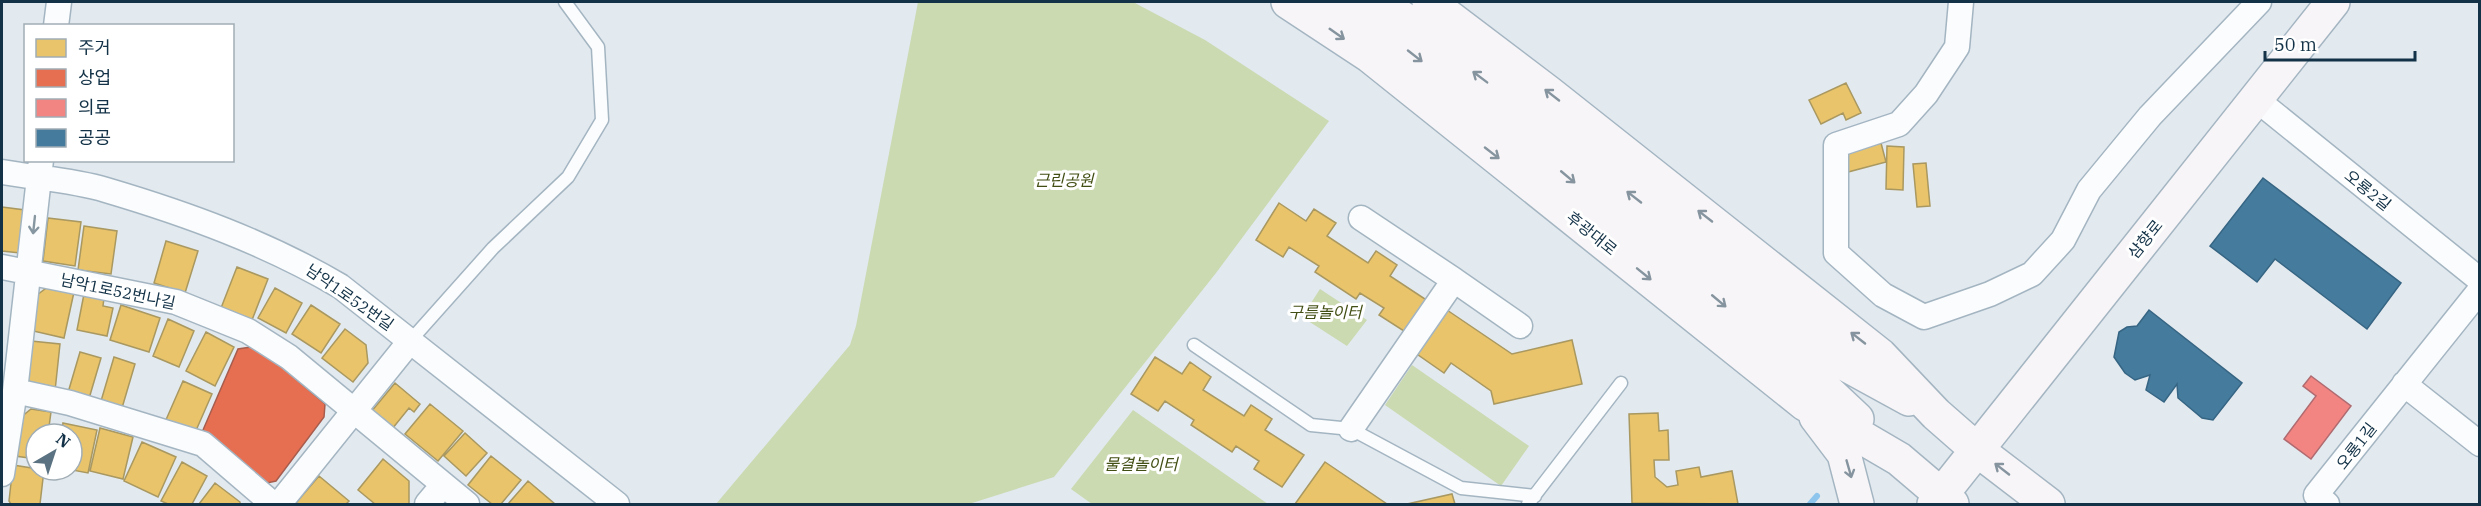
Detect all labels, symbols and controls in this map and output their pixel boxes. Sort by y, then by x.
legend [24,24,234,162]
scale bar [2265,24,2415,62]
one-way arrow [1329,28,1345,40]
text: 50 m [2274,33,2317,56]
text: 주거 [78,36,111,59]
one-way arrow [1407,49,1423,62]
text: 상업 [78,66,111,89]
one-way arrow [1473,70,1489,83]
one-way arrow [1545,89,1561,102]
text: 의료 [78,96,111,119]
text: 공공 [78,126,111,149]
one-way arrow [1484,146,1500,159]
street label: 오룡2길 [2341,165,2395,215]
park label: 근린공원 [1035,170,1095,190]
one-way arrow [1560,170,1576,183]
one-way arrow [1626,190,1642,203]
street label: 후광대로 [1563,207,1621,259]
one-way arrow [1697,210,1713,223]
one-way arrow [28,215,39,235]
street label: 삼향로 [2123,215,2167,262]
street label: 남악1로52번길 [302,259,398,335]
one-way arrow [1636,268,1652,281]
street label: 남악1로52번나길 [59,269,177,313]
one-way arrow [1710,294,1726,307]
park label: 구름놀이터 [1288,302,1364,322]
one-way arrow [1850,331,1866,344]
street label: 오룡1길 [2332,419,2380,473]
north arrow [24,422,84,482]
text: N [52,429,75,452]
park label: 물결놀이터 [1104,454,1180,474]
one-way arrow [1844,459,1855,478]
one-way arrow [1994,462,2010,475]

